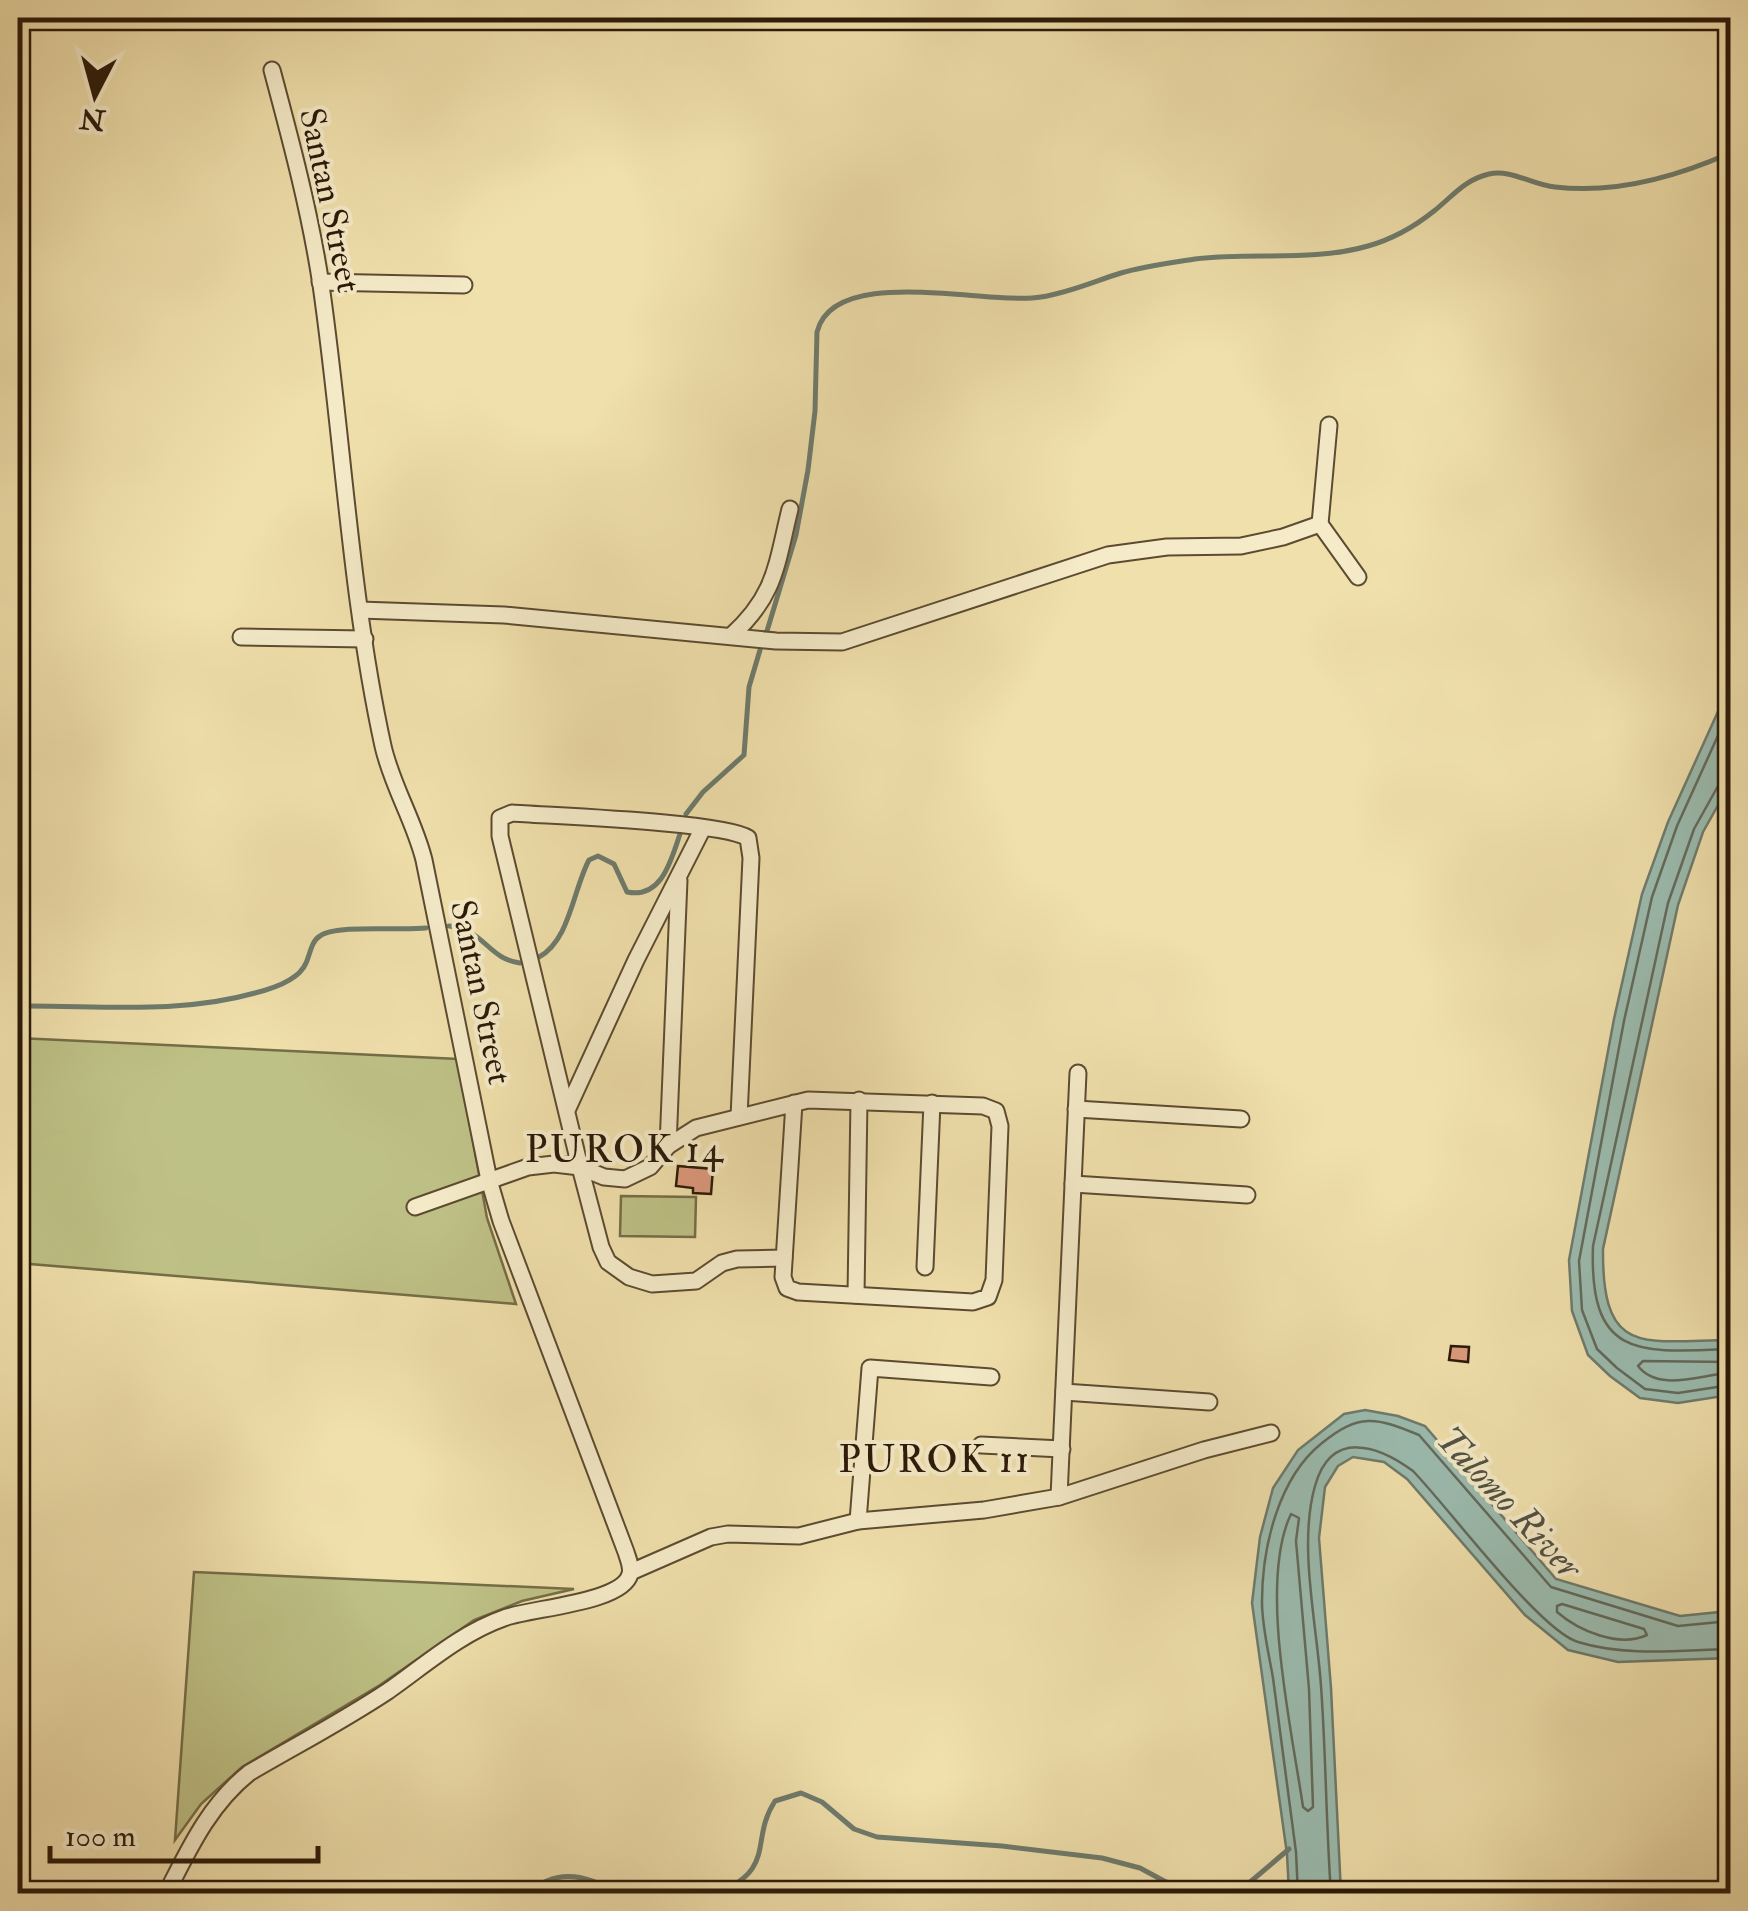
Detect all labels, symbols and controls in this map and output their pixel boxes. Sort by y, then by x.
north arrow [45,45,145,145]
text: N [77,100,108,137]
street label: Santan Street [289,104,371,296]
street label: Santan Street [440,896,522,1088]
district label: PUROK 14 [525,1126,725,1174]
water label: Talomo River [1426,1416,1594,1591]
district label: PUROK 11 [839,1436,1031,1484]
scale bar [50,1801,318,1863]
text: 100 m [65,1818,136,1855]

